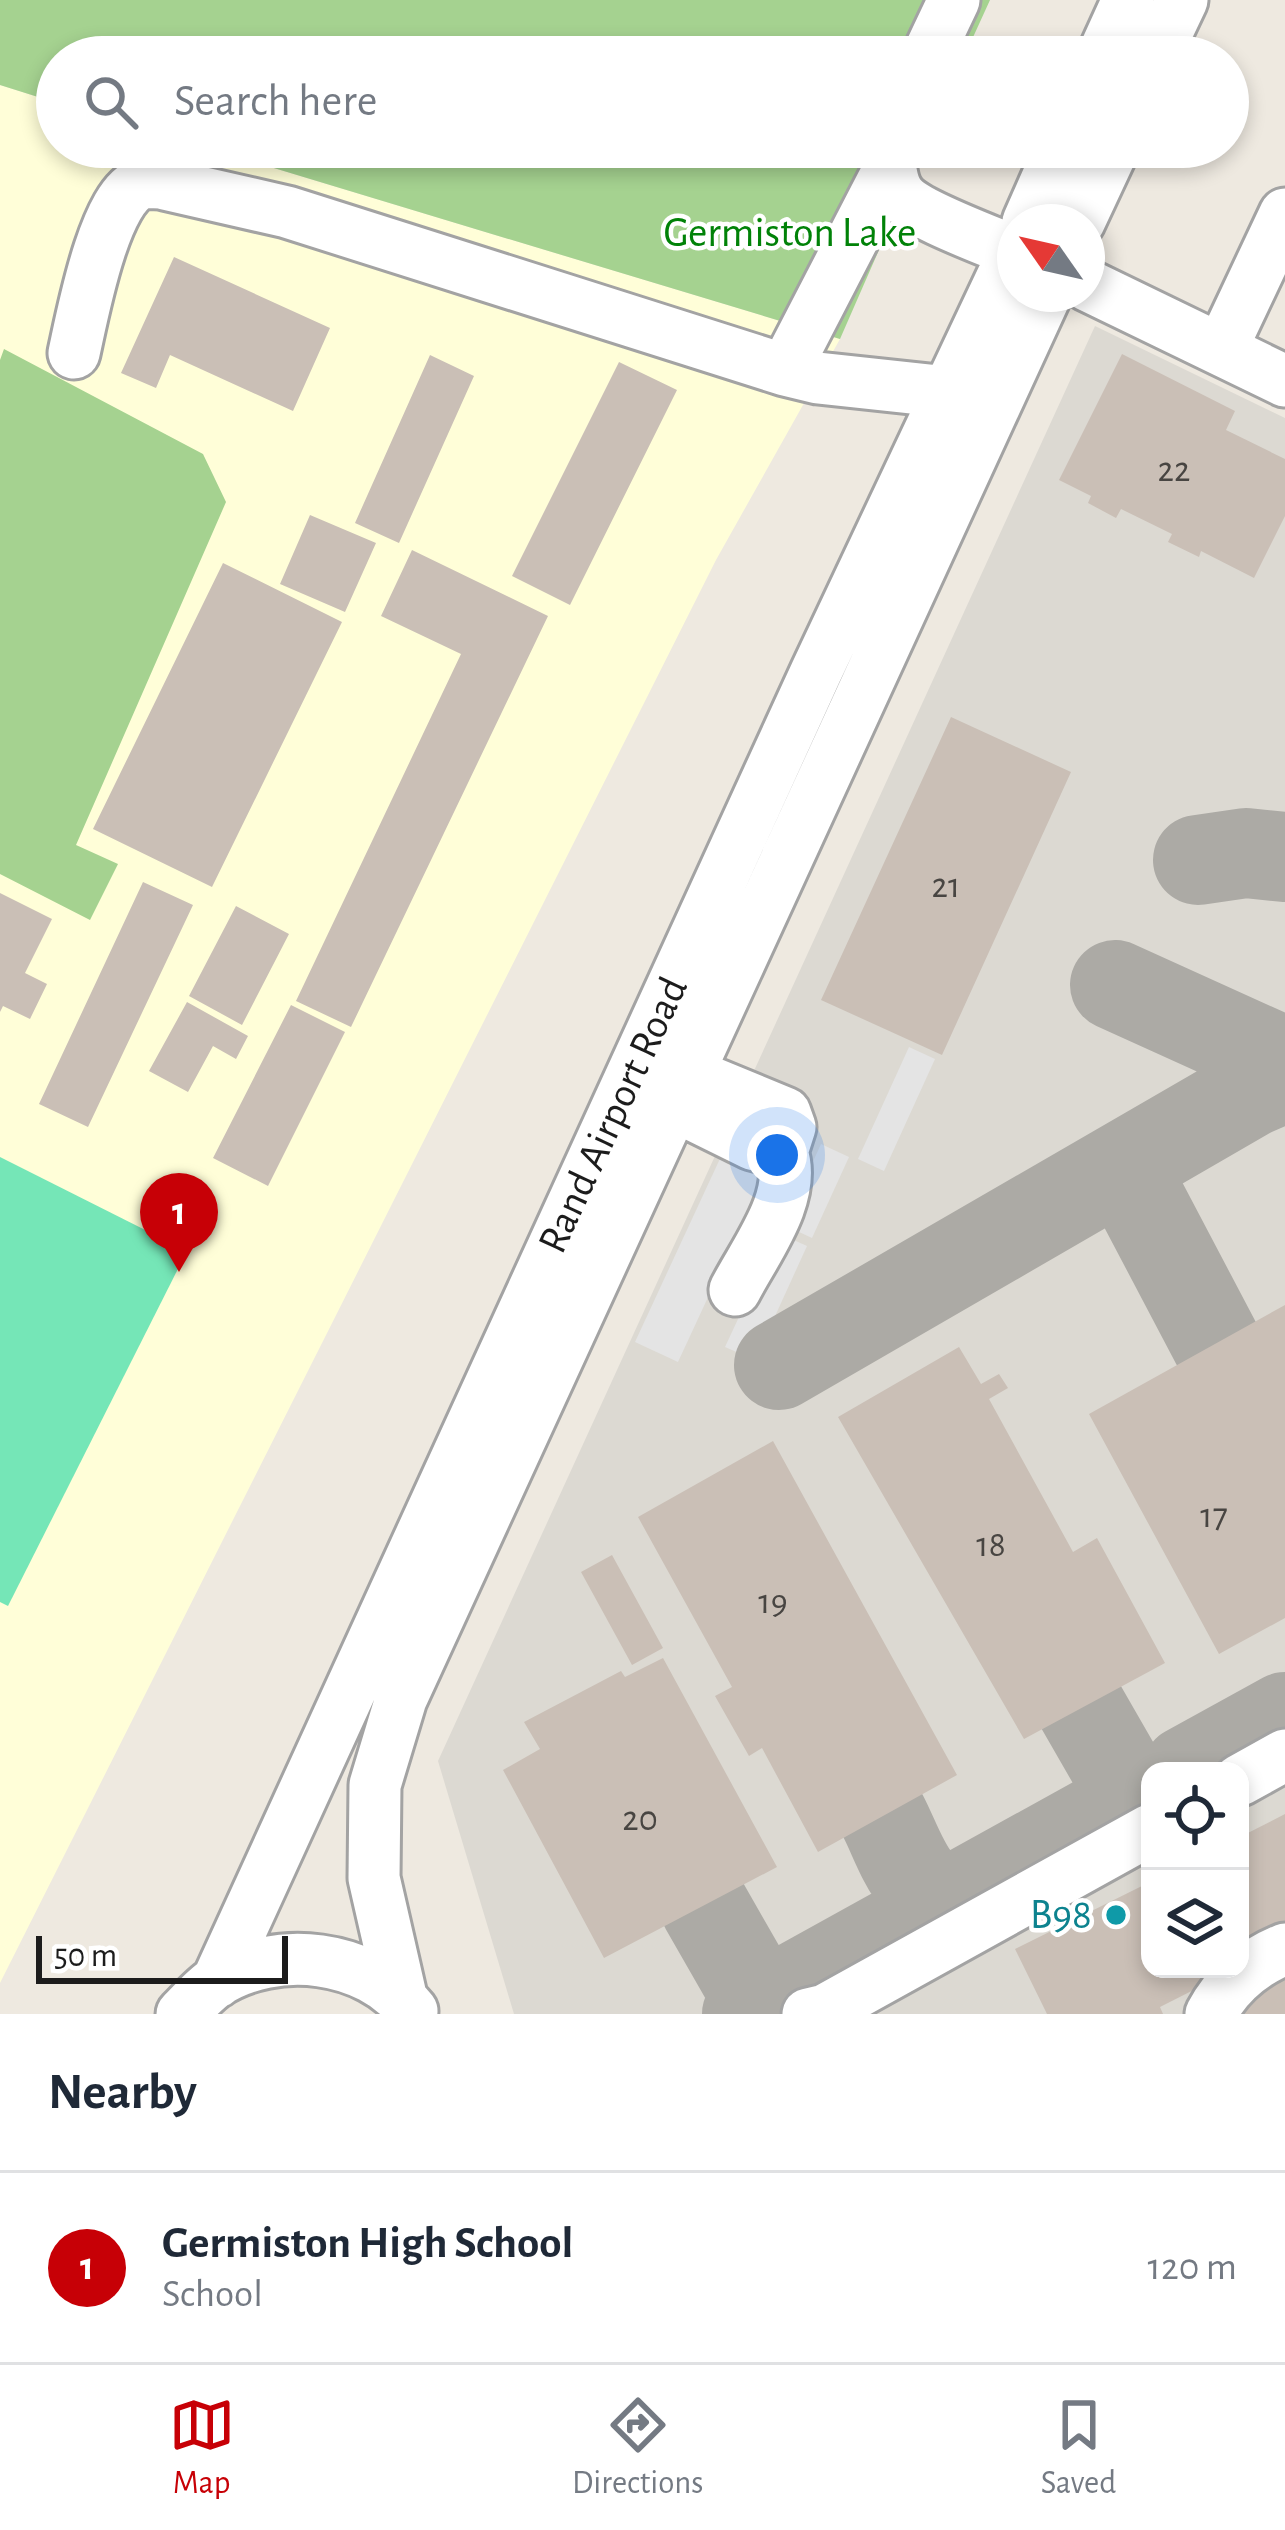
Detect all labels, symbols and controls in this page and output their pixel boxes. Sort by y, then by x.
search box [36,36,1249,168]
icon: search [78,69,144,135]
text: Search here [174,79,377,124]
north arrow [997,204,1105,312]
park label: Germiston Lake [664,212,916,254]
house number: 22 [1158,452,1190,488]
house number: 21 [932,868,960,904]
street label: Rand Airport Road [531,971,695,1259]
your location [747,1125,807,1185]
pin: 1 [140,1173,218,1272]
house number: 17 [1200,1498,1228,1534]
house number: 18 [976,1527,1006,1563]
house number: 19 [758,1584,788,1620]
map controls [1141,1762,1249,1978]
button: locate [1141,1762,1249,1870]
house number: 20 [622,1801,658,1837]
button: layers [1141,1870,1249,1978]
place label: B98 [1030,1894,1092,1936]
marker: B98 [1103,1902,1129,1928]
scale bar [36,1930,288,1983]
text: 50 m [54,1940,117,1973]
text: Nearby [48,2067,197,2118]
text: Germiston High School [162,2221,573,2266]
text: 1 [80,2248,94,2287]
text: 120 m [1148,2248,1237,2287]
text: School [162,2275,263,2314]
tab: Map [169,2392,235,2504]
tab: Directions [572,2392,703,2504]
tab: Saved [1041,2392,1116,2504]

